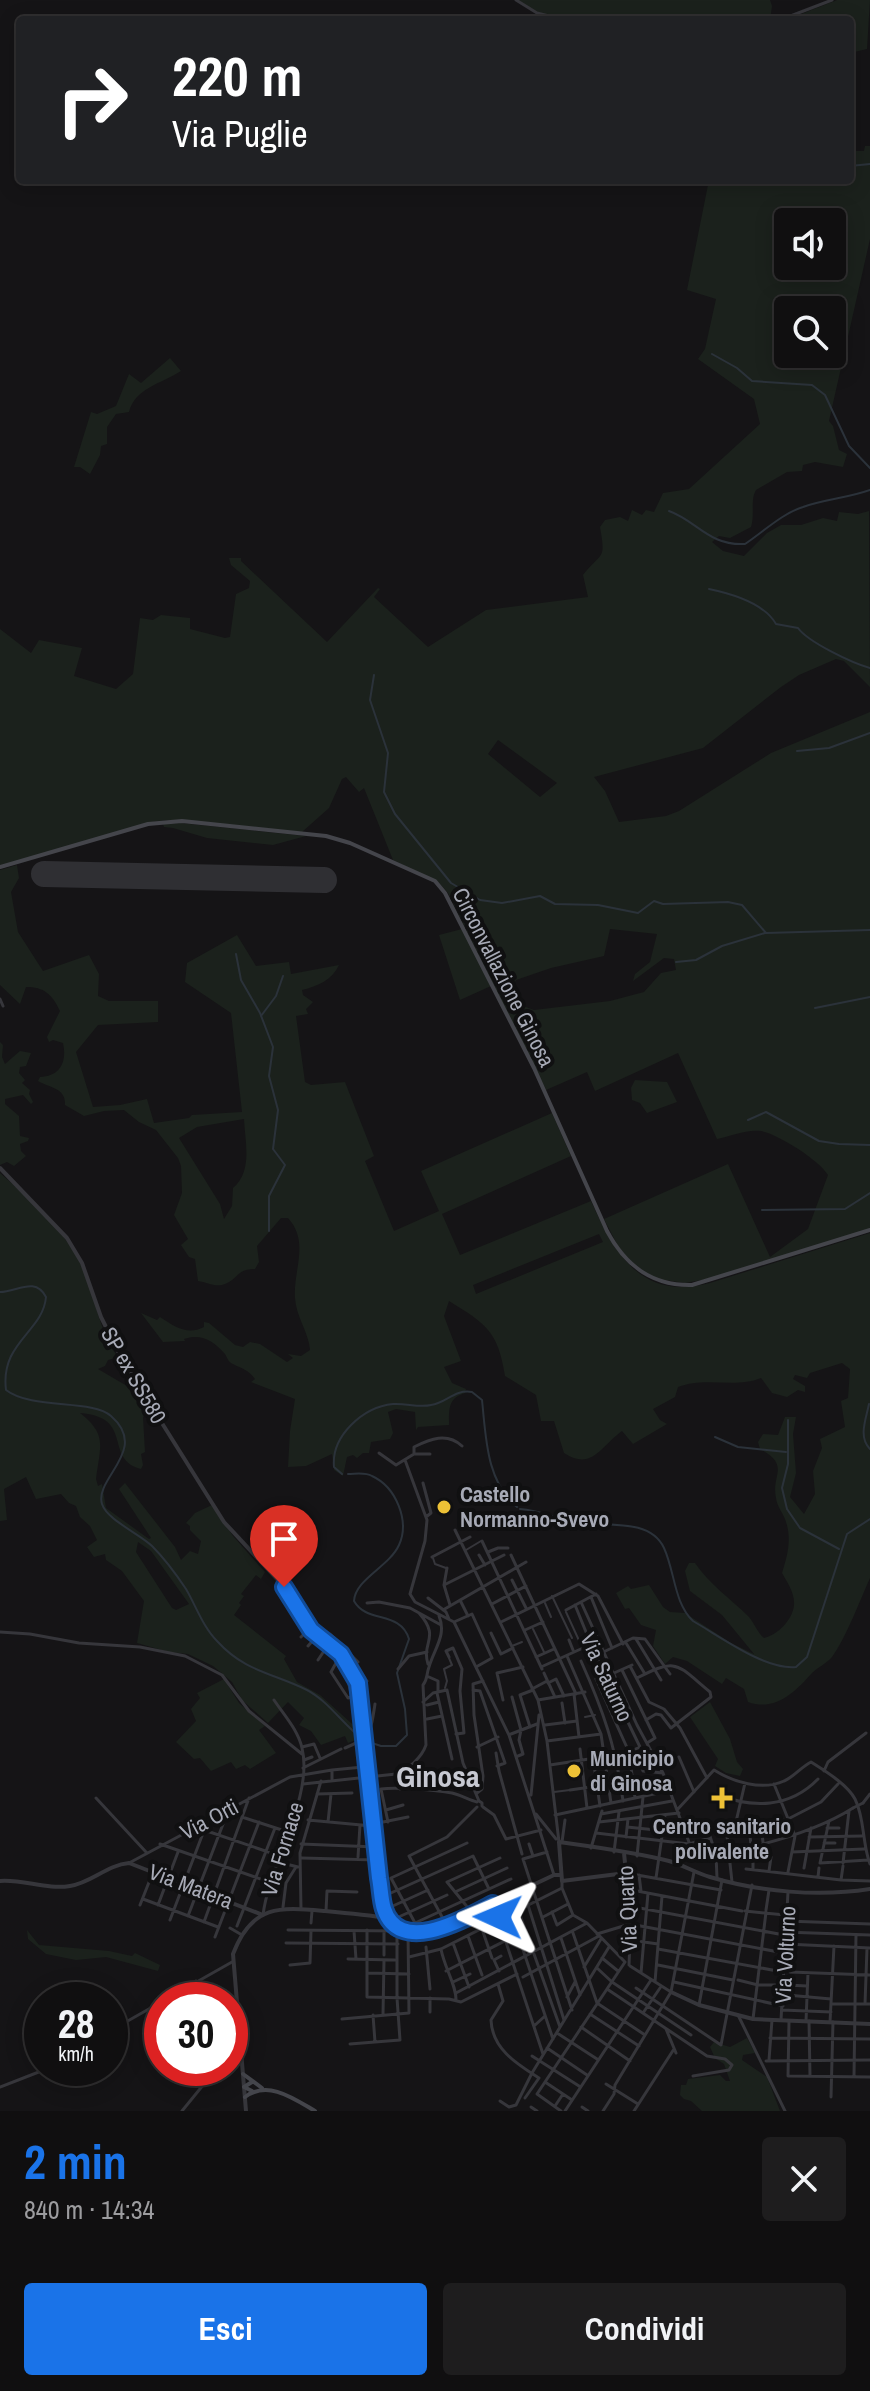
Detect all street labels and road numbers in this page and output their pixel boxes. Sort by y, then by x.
street label: Circonvallazione Ginosa [446,882,562,1072]
street label: SP ex SS580 [94,1321,174,1429]
street label: Via Saturno [573,1628,641,1726]
street label: Via Orti [175,1791,243,1847]
street label: Via Fornace [253,1798,311,1900]
street label: Via Matera [145,1856,237,1916]
street label: Via Quarto [610,1865,644,1953]
street label: Via Volturno [767,1905,803,2005]

